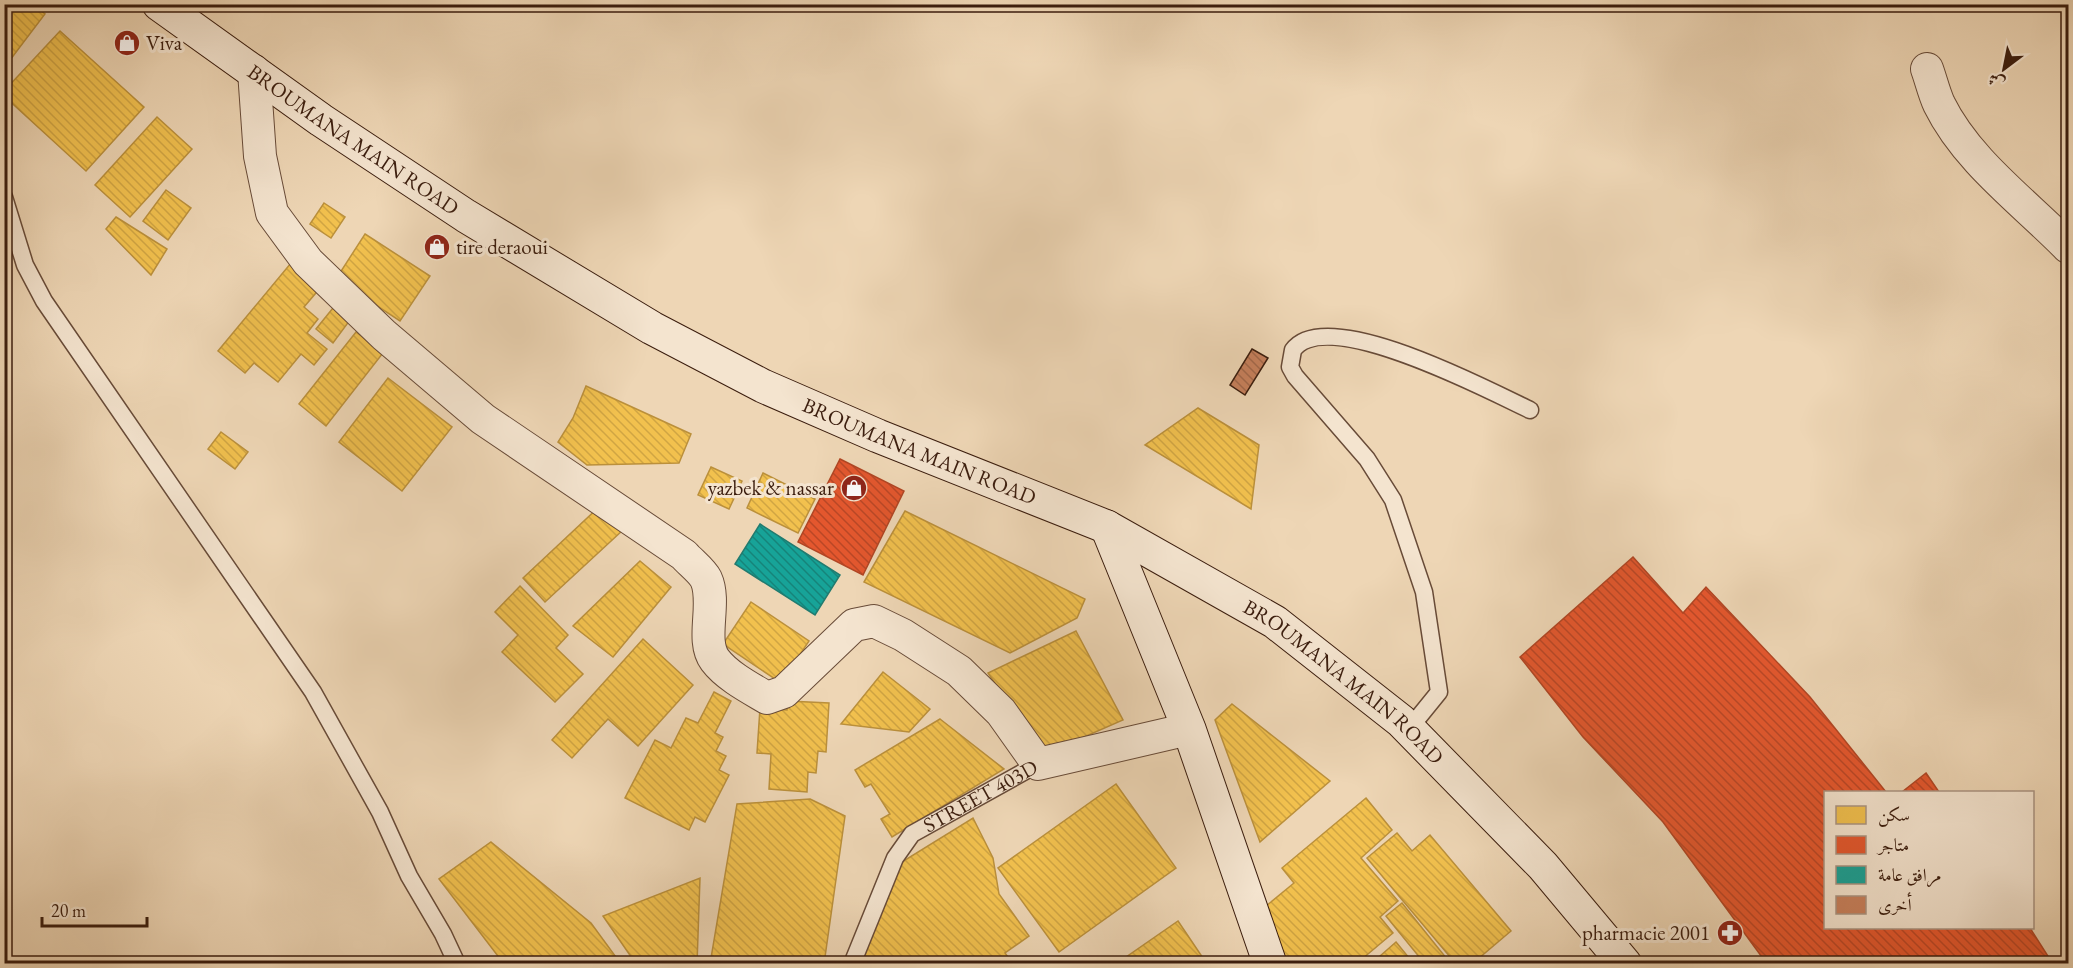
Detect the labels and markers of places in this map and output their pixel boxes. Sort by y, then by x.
shop icon: Viva [112,28,142,58]
place label: Viva [146,29,183,56]
shop icon: tire deraoui [422,232,452,262]
place label: tire deraoui [456,233,548,260]
shop icon: yazbek & nassar [839,473,869,503]
place label: yazbek & nassar [708,474,834,501]
pharmacy icon: pharmacie 2001 [1715,918,1745,948]
place label: pharmacie 2001 [1582,919,1710,946]

